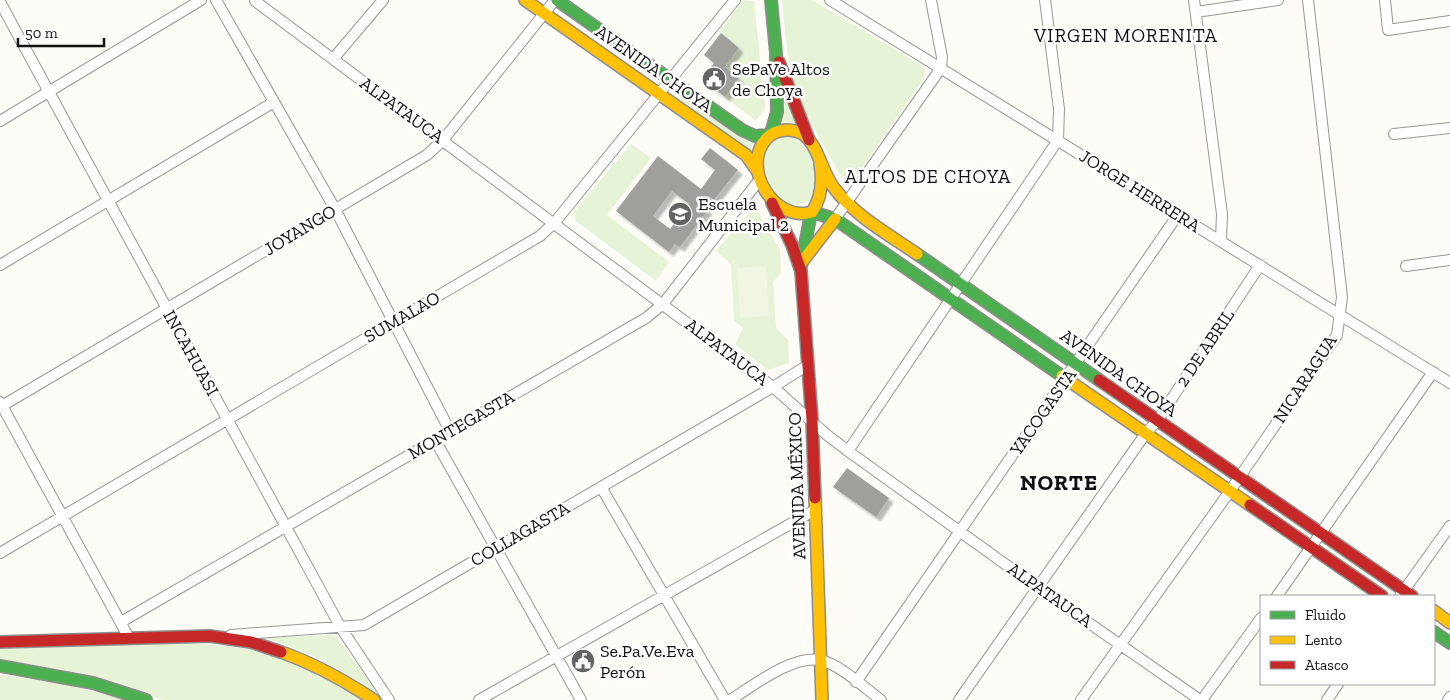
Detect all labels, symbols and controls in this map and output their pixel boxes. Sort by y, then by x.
scale bar [18,15,104,47]
street label: AVENIDA CHOYA [591,20,717,118]
text: 50 m [25,24,58,42]
district label: VIRGEN MORENITA [1033,24,1218,47]
place label: SePaVe Altos de Choya [732,58,830,101]
public building icon: SePaVe Altos de Choya [701,66,727,92]
street label: ALPATAUCA [356,72,449,148]
street label: JORGE HERRERA [1075,145,1205,237]
district label: ALTOS DE CHOYA [845,165,1011,188]
place label: Escuela Municipal 2 [698,193,789,236]
street label: JOYANGO [260,200,340,260]
school or university icon: Escuela Municipal 2 [667,201,693,227]
street label: SUMALAO [360,286,444,348]
street label: 2 DE ABRIL [1171,305,1239,391]
street label: INCAHUASI [158,306,224,400]
street label: ALPATAUCA [681,314,773,391]
street label: AVENIDA CHOYA [1056,324,1182,422]
street label: NICARAGUA [1268,331,1342,427]
street label: YACOGASTA [1004,364,1081,460]
street label: MONTEGASTA [404,386,518,464]
street label: AVENIDA MÉXICO [783,412,811,560]
district label: NORTE [1020,469,1098,496]
street label: COLLAGASTA [467,497,574,571]
street label: ALPATAUCA [1003,558,1097,632]
legend [1260,595,1435,685]
text: Fluido [1305,606,1346,624]
text: Lento [1305,631,1342,649]
place label: Se.Pa.Ve.Eva Perón [600,640,695,683]
public building icon: Se.Pa.Ve.Eva Perón [570,648,596,674]
text: Atasco [1305,656,1349,674]

